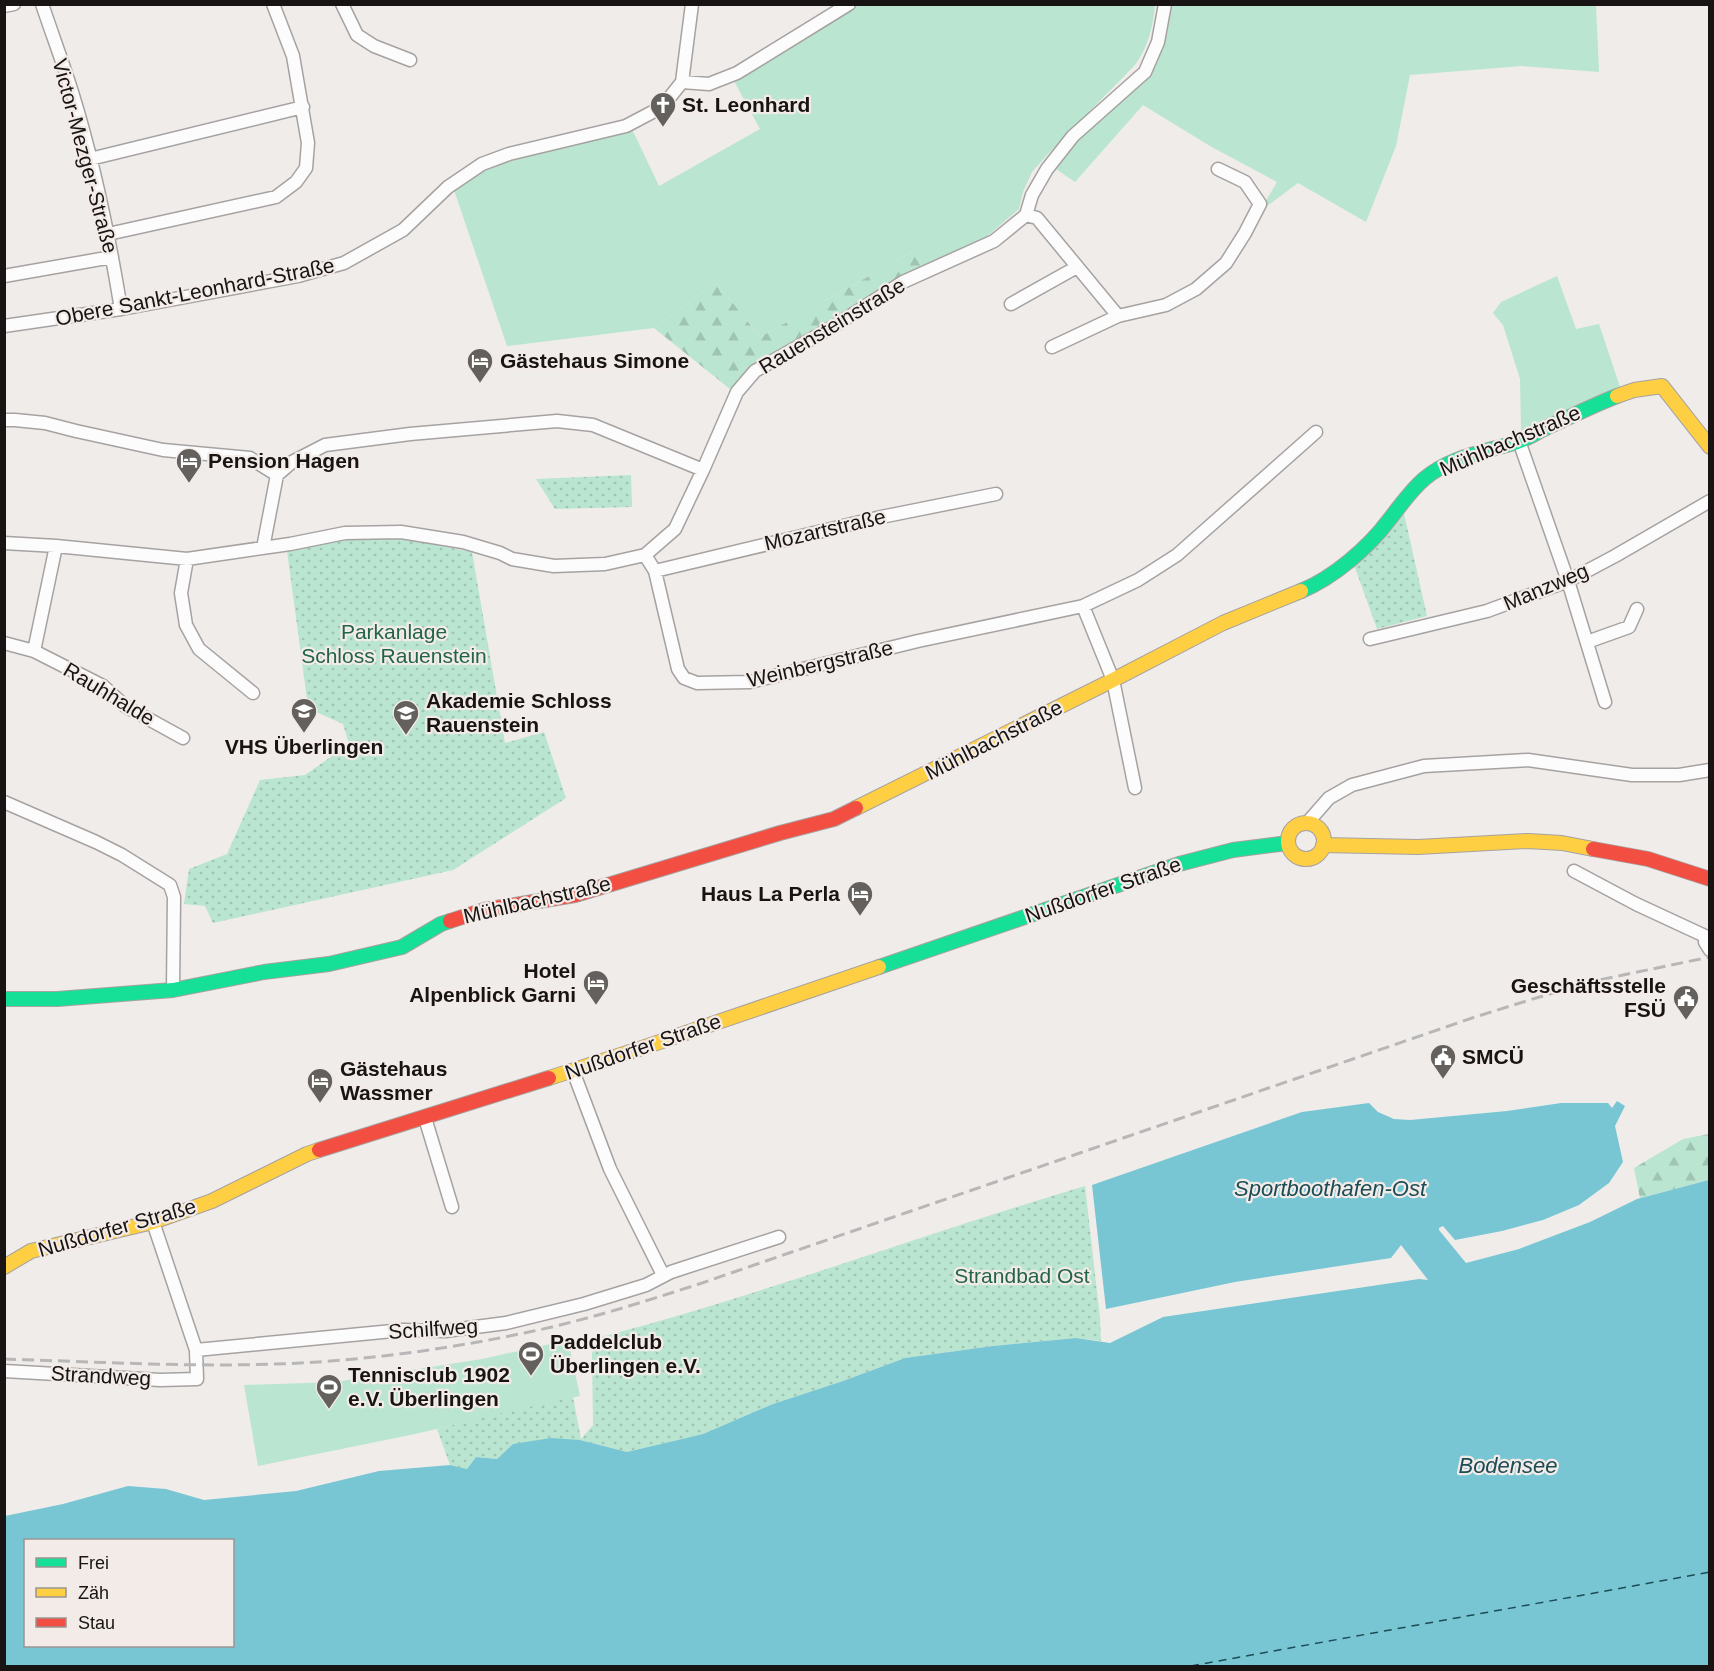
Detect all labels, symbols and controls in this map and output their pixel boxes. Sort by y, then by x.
street label: Victor-Mezger-Straße [48,56,123,256]
church icon: St. Leonhard [648,90,678,128]
place label: St. Leonhard [682,93,810,116]
street label: Obere Sankt-Leonhard-Straße [53,253,336,330]
street label: Rauensteinstraße [755,273,909,378]
hotel icon: Gästehaus Simone [465,346,495,384]
place label: Gästehaus Simone [500,349,689,372]
street label: Mühlbachstraße [1436,401,1584,481]
hotel icon: Pension Hagen [174,446,204,484]
place label: Pension Hagen [208,449,360,472]
street label: Mozartstraße [762,504,888,555]
street label: Manzweg [1500,558,1592,615]
park label: Parkanlage Schloss Rauenstein [301,620,487,667]
street label: Weinbergstraße [745,636,895,691]
street label: Rauhhalde [60,658,159,730]
place label: Akademie Schloss Rauenstein [426,689,612,736]
street label: Mühlbachstraße [921,695,1066,784]
school or university icon: VHS Überlingen [289,696,319,734]
school or university icon: Akademie Schloss Rauenstein [391,698,421,736]
place label: VHS Überlingen [225,735,383,758]
street label: Nußdorfer Straße [1022,852,1184,927]
street label: Mühlbachstraße [461,871,613,928]
hotel icon: Haus La Perla [845,879,875,917]
place label: Haus La Perla [701,882,840,905]
place label: Hotel Alpenblick Garni [409,959,576,1006]
hotel icon: Hotel Alpenblick Garni [581,968,611,1006]
place label: Geschäftsstelle FSÜ [1511,974,1666,1021]
public building icon: Geschäftsstelle FSÜ [1671,983,1701,1021]
street label: Nußdorfer Straße [562,1009,724,1084]
public building icon: SMCÜ [1428,1042,1458,1080]
place label: SMCÜ [1462,1045,1524,1068]
place label: Gästehaus Wassmer [340,1057,447,1104]
hotel icon: Gästehaus Wassmer [305,1066,335,1104]
water label: Sportboothafen-Ost [1234,1176,1427,1201]
street label: Nußdorfer Straße [35,1194,199,1261]
park label: Strandbad Ost [954,1264,1090,1287]
street label: Schilfweg [387,1314,479,1343]
place label: Paddelclub Überlingen e.V. [550,1330,701,1377]
sports icon: Paddelclub Überlingen e.V. [516,1339,546,1377]
street label: Strandweg [50,1361,152,1390]
place label: Tennisclub 1902 e.V. Überlingen [348,1363,510,1410]
sports icon: Tennisclub 1902 e.V. Überlingen [314,1372,344,1410]
water label: Bodensee [1458,1453,1558,1478]
legend [24,1539,234,1647]
text: Frei [78,1553,109,1573]
text: Zäh [78,1583,109,1603]
text: Stau [78,1613,115,1633]

